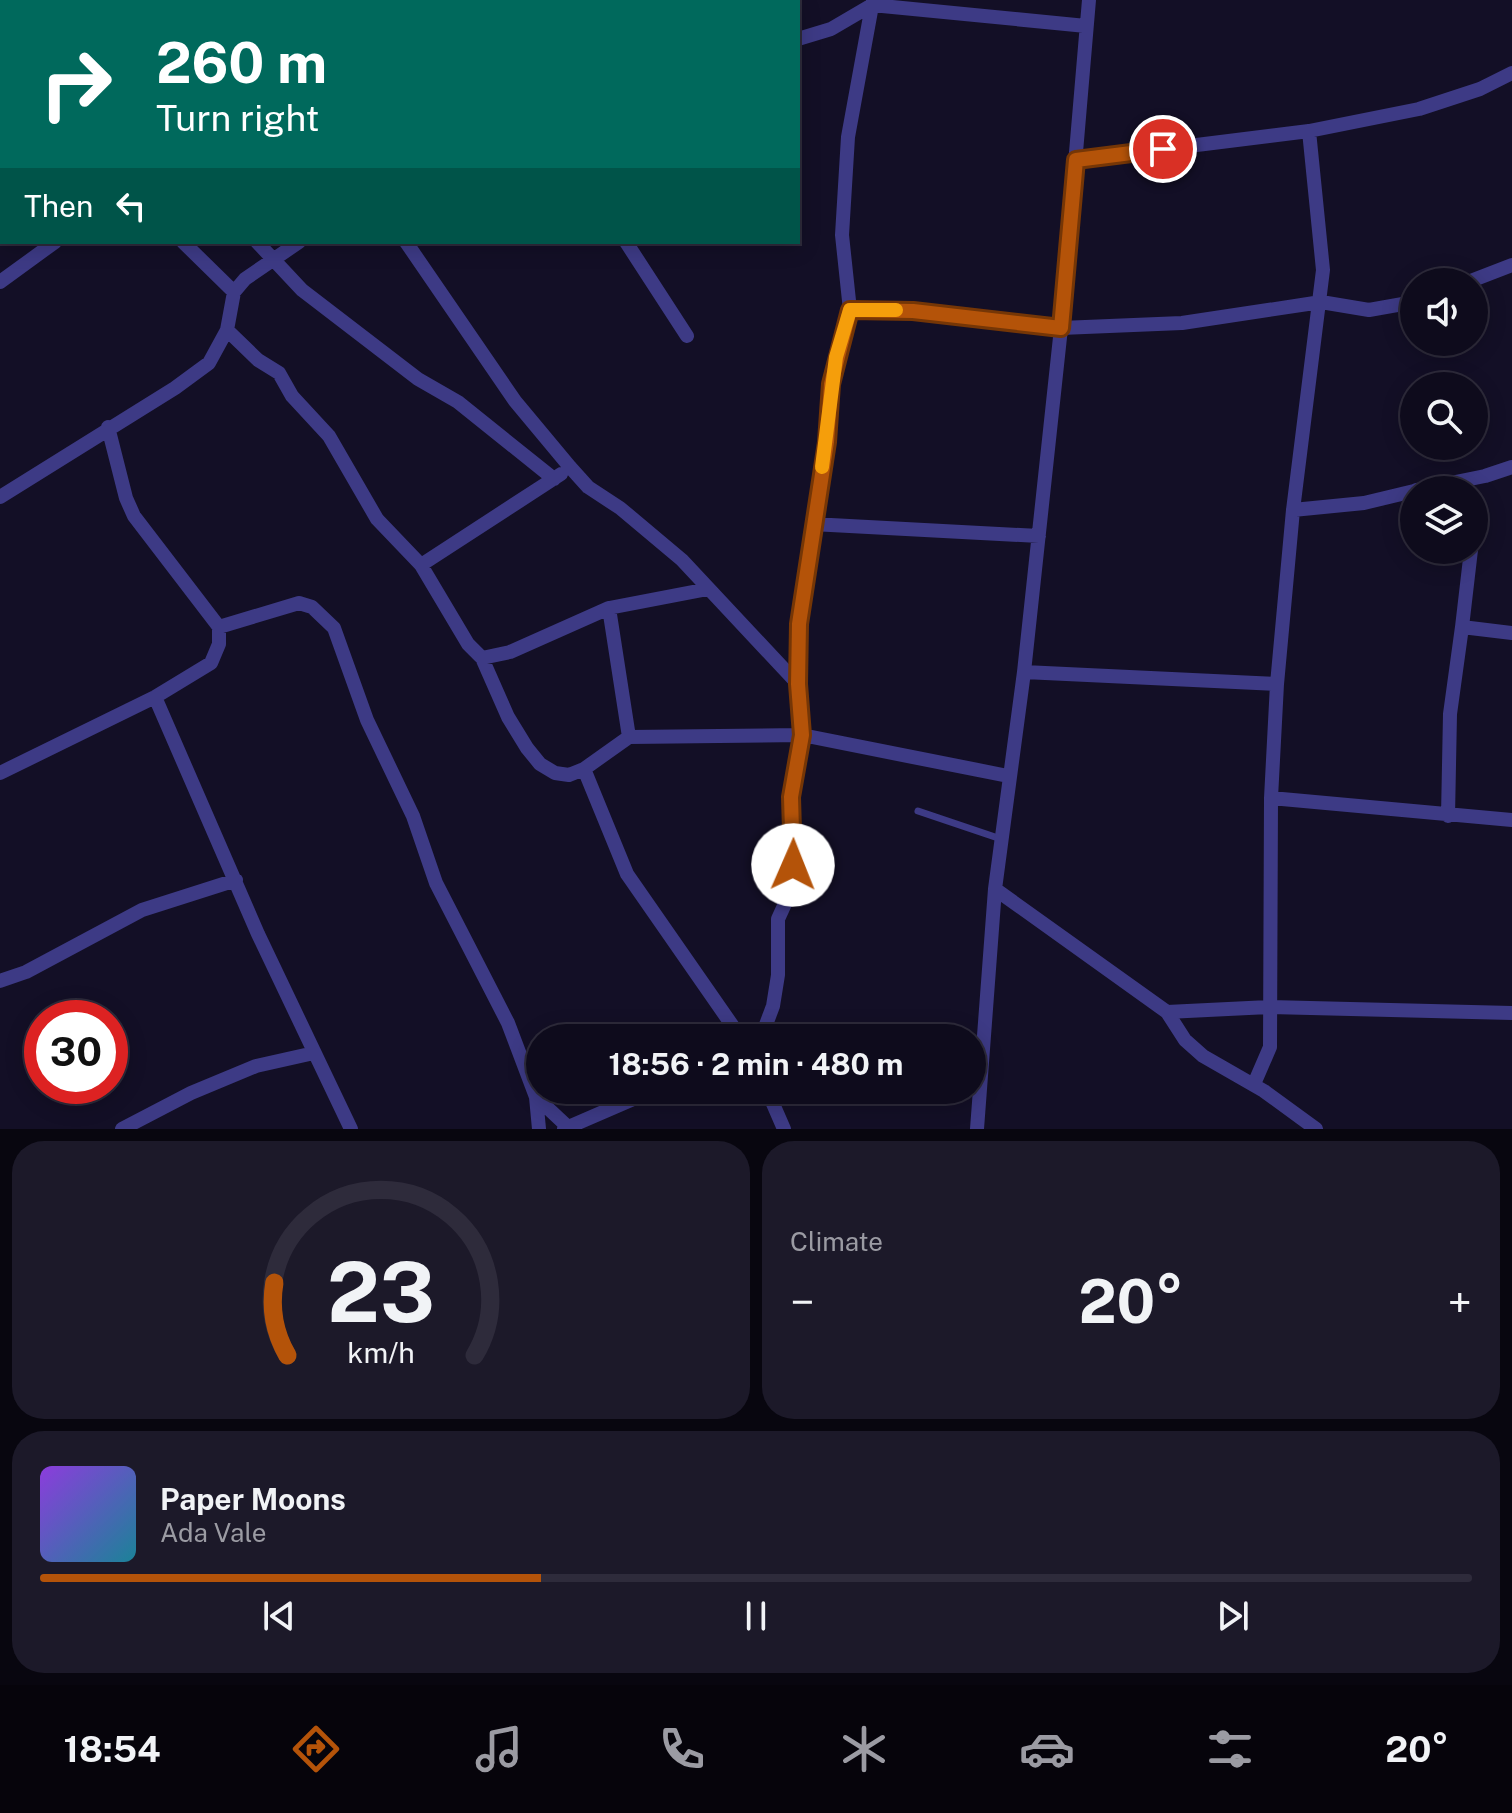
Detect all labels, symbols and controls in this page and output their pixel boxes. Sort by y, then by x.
text: 260 m [156,30,327,96]
icon: right [24,32,128,136]
text: Turn right [156,97,319,139]
pin [1129,115,1197,183]
icon: arrive [1141,127,1185,171]
icon: left [109,184,153,228]
text: Then [24,188,93,224]
map controls [1400,268,1488,564]
button: sound [1400,268,1488,356]
button: search [1400,372,1488,460]
button: layers [1400,476,1488,564]
position arrow [751,823,835,907]
speed limit sign: 30 [24,1000,128,1104]
text: 18:56 · 2 min · 480 m [609,1046,903,1082]
text: Climate [790,1226,883,1257]
text: 23 [327,1243,435,1341]
text: 20° [1078,1266,1184,1337]
text: − [790,1276,814,1328]
text: + [1448,1276,1472,1328]
text: km/h [347,1336,415,1369]
text: Paper Moons [160,1481,346,1517]
text: Ada Vale [160,1517,266,1548]
icon: previous [257,1594,301,1638]
icon: pause [734,1594,778,1638]
icon: next [1211,1594,1255,1638]
icon: directions [288,1721,344,1777]
icon: music [471,1721,527,1777]
icon: phone [654,1721,710,1777]
icon: climate [836,1721,892,1777]
icon: car [1019,1721,1075,1777]
icon: filters [1202,1721,1258,1777]
text: 18:54 [63,1728,161,1770]
text: 20° [1385,1728,1448,1770]

